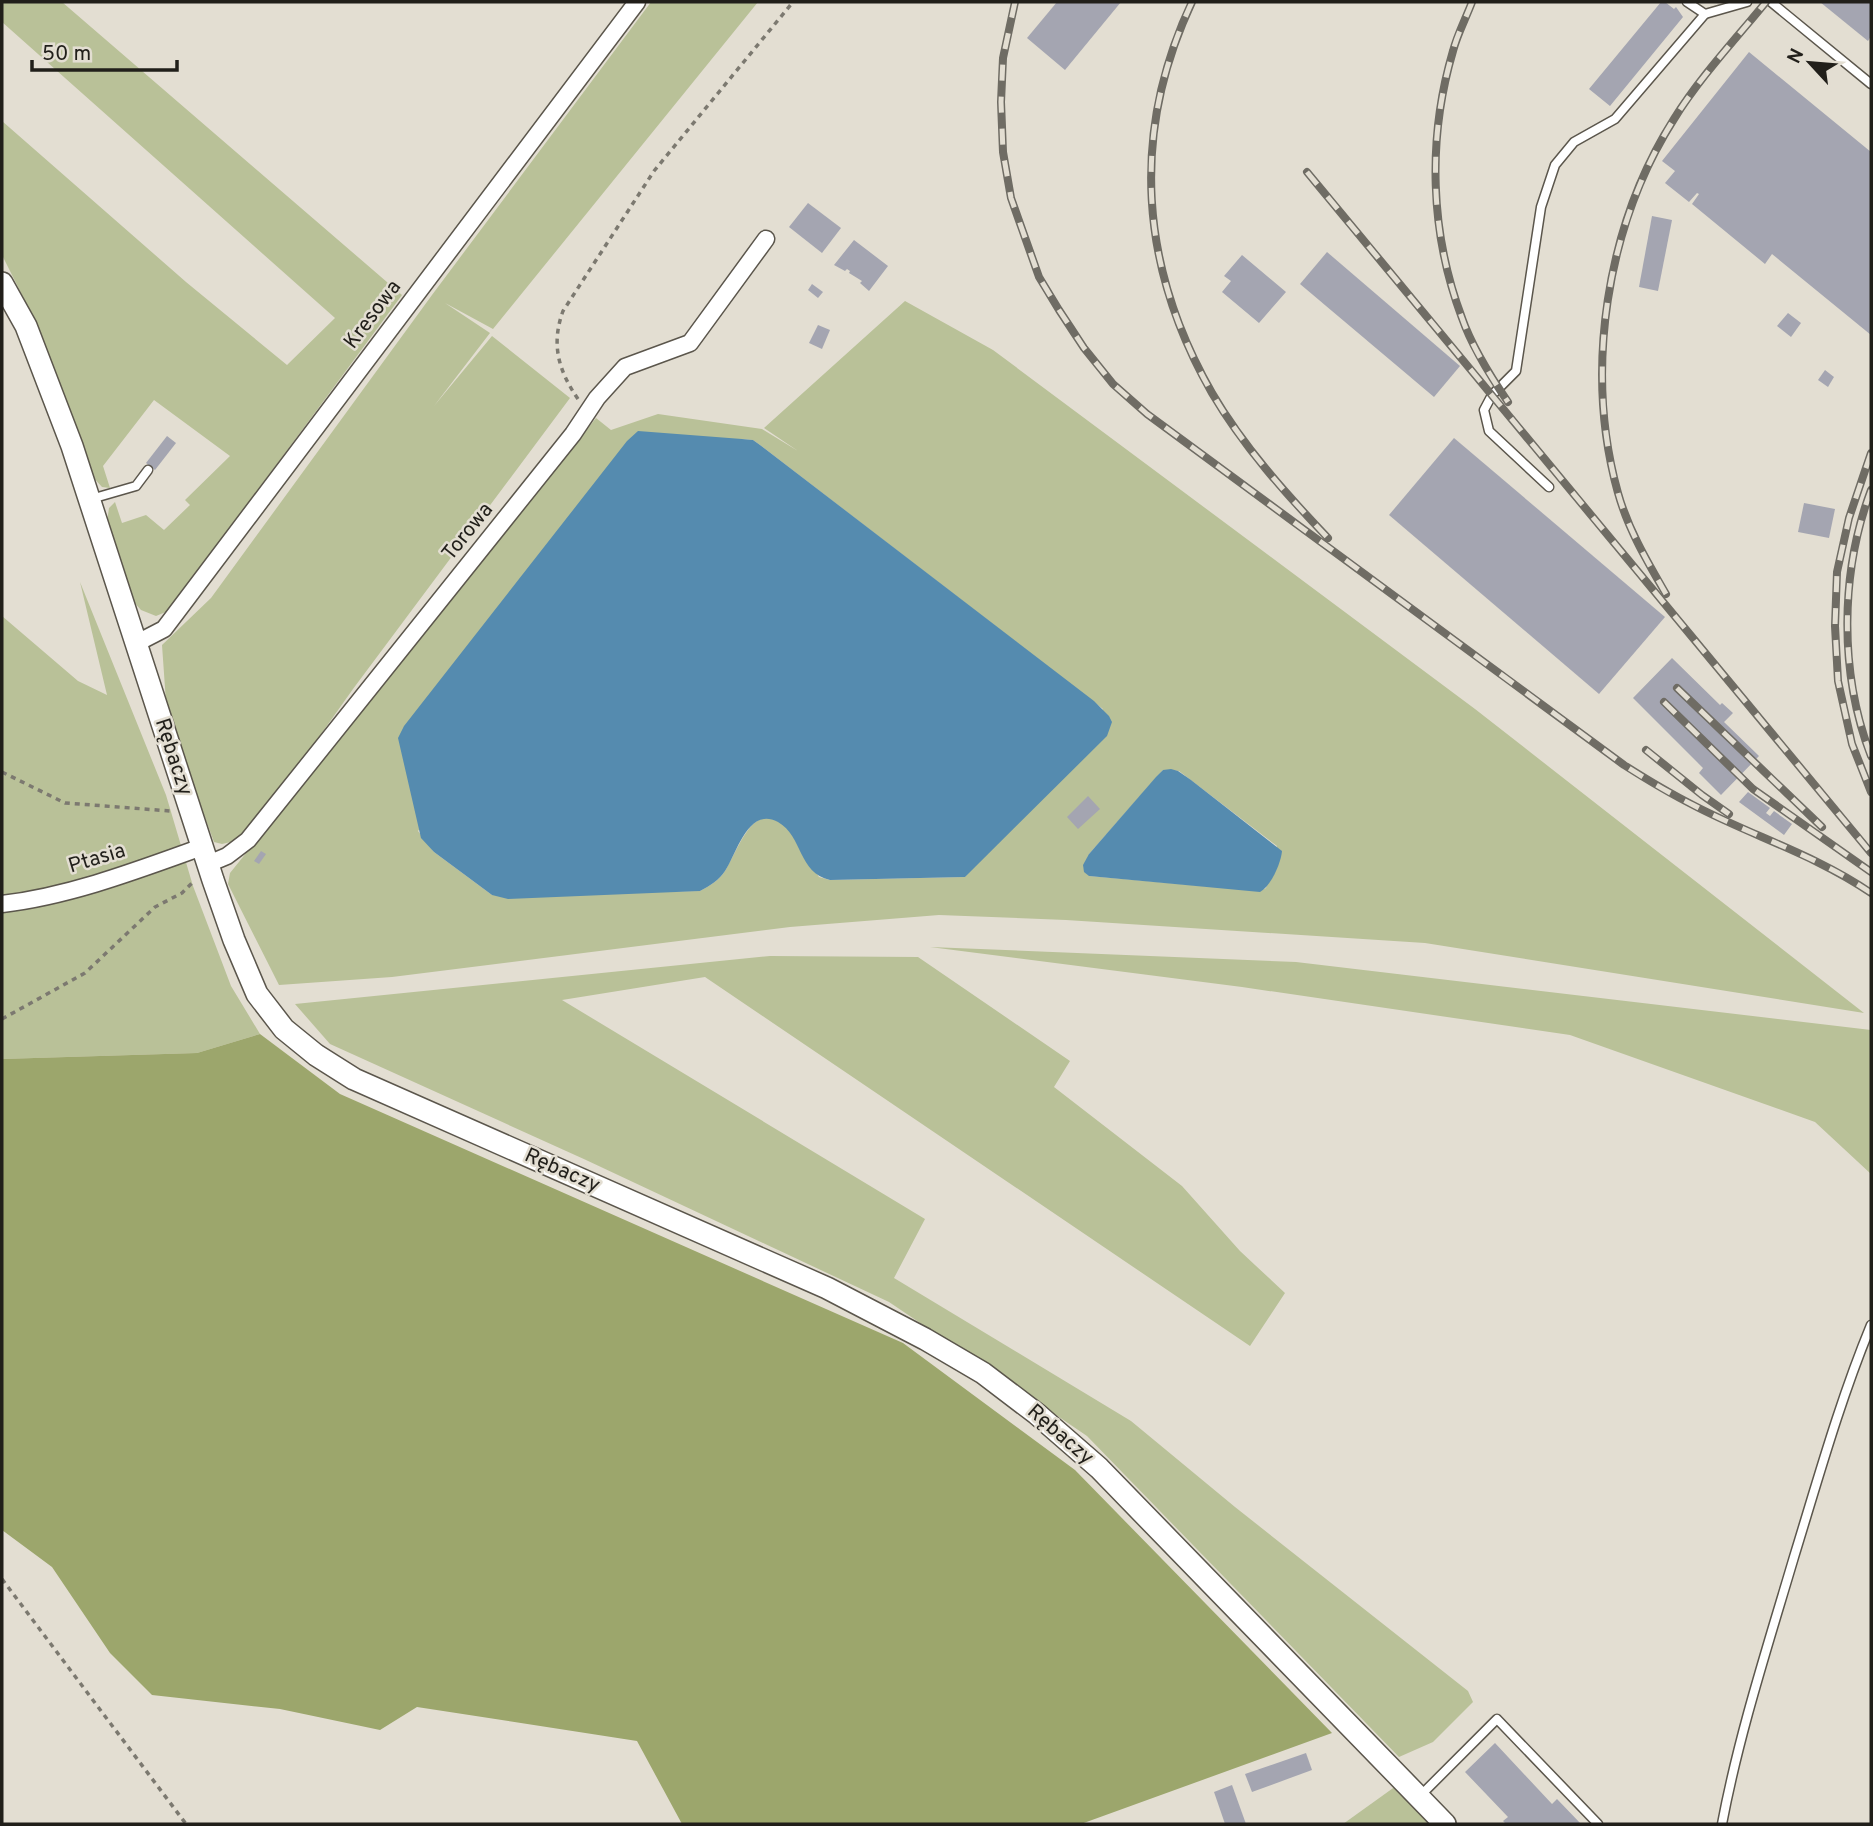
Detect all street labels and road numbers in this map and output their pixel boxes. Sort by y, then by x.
street label: Kresowa [338,275,408,355]
street label: Torowa [436,497,500,567]
street label: Rębaczy [148,715,198,799]
street label: Ptasia [65,838,129,880]
street label: Rębaczy [520,1142,604,1200]
street label: Rębaczy [1021,1399,1099,1471]

